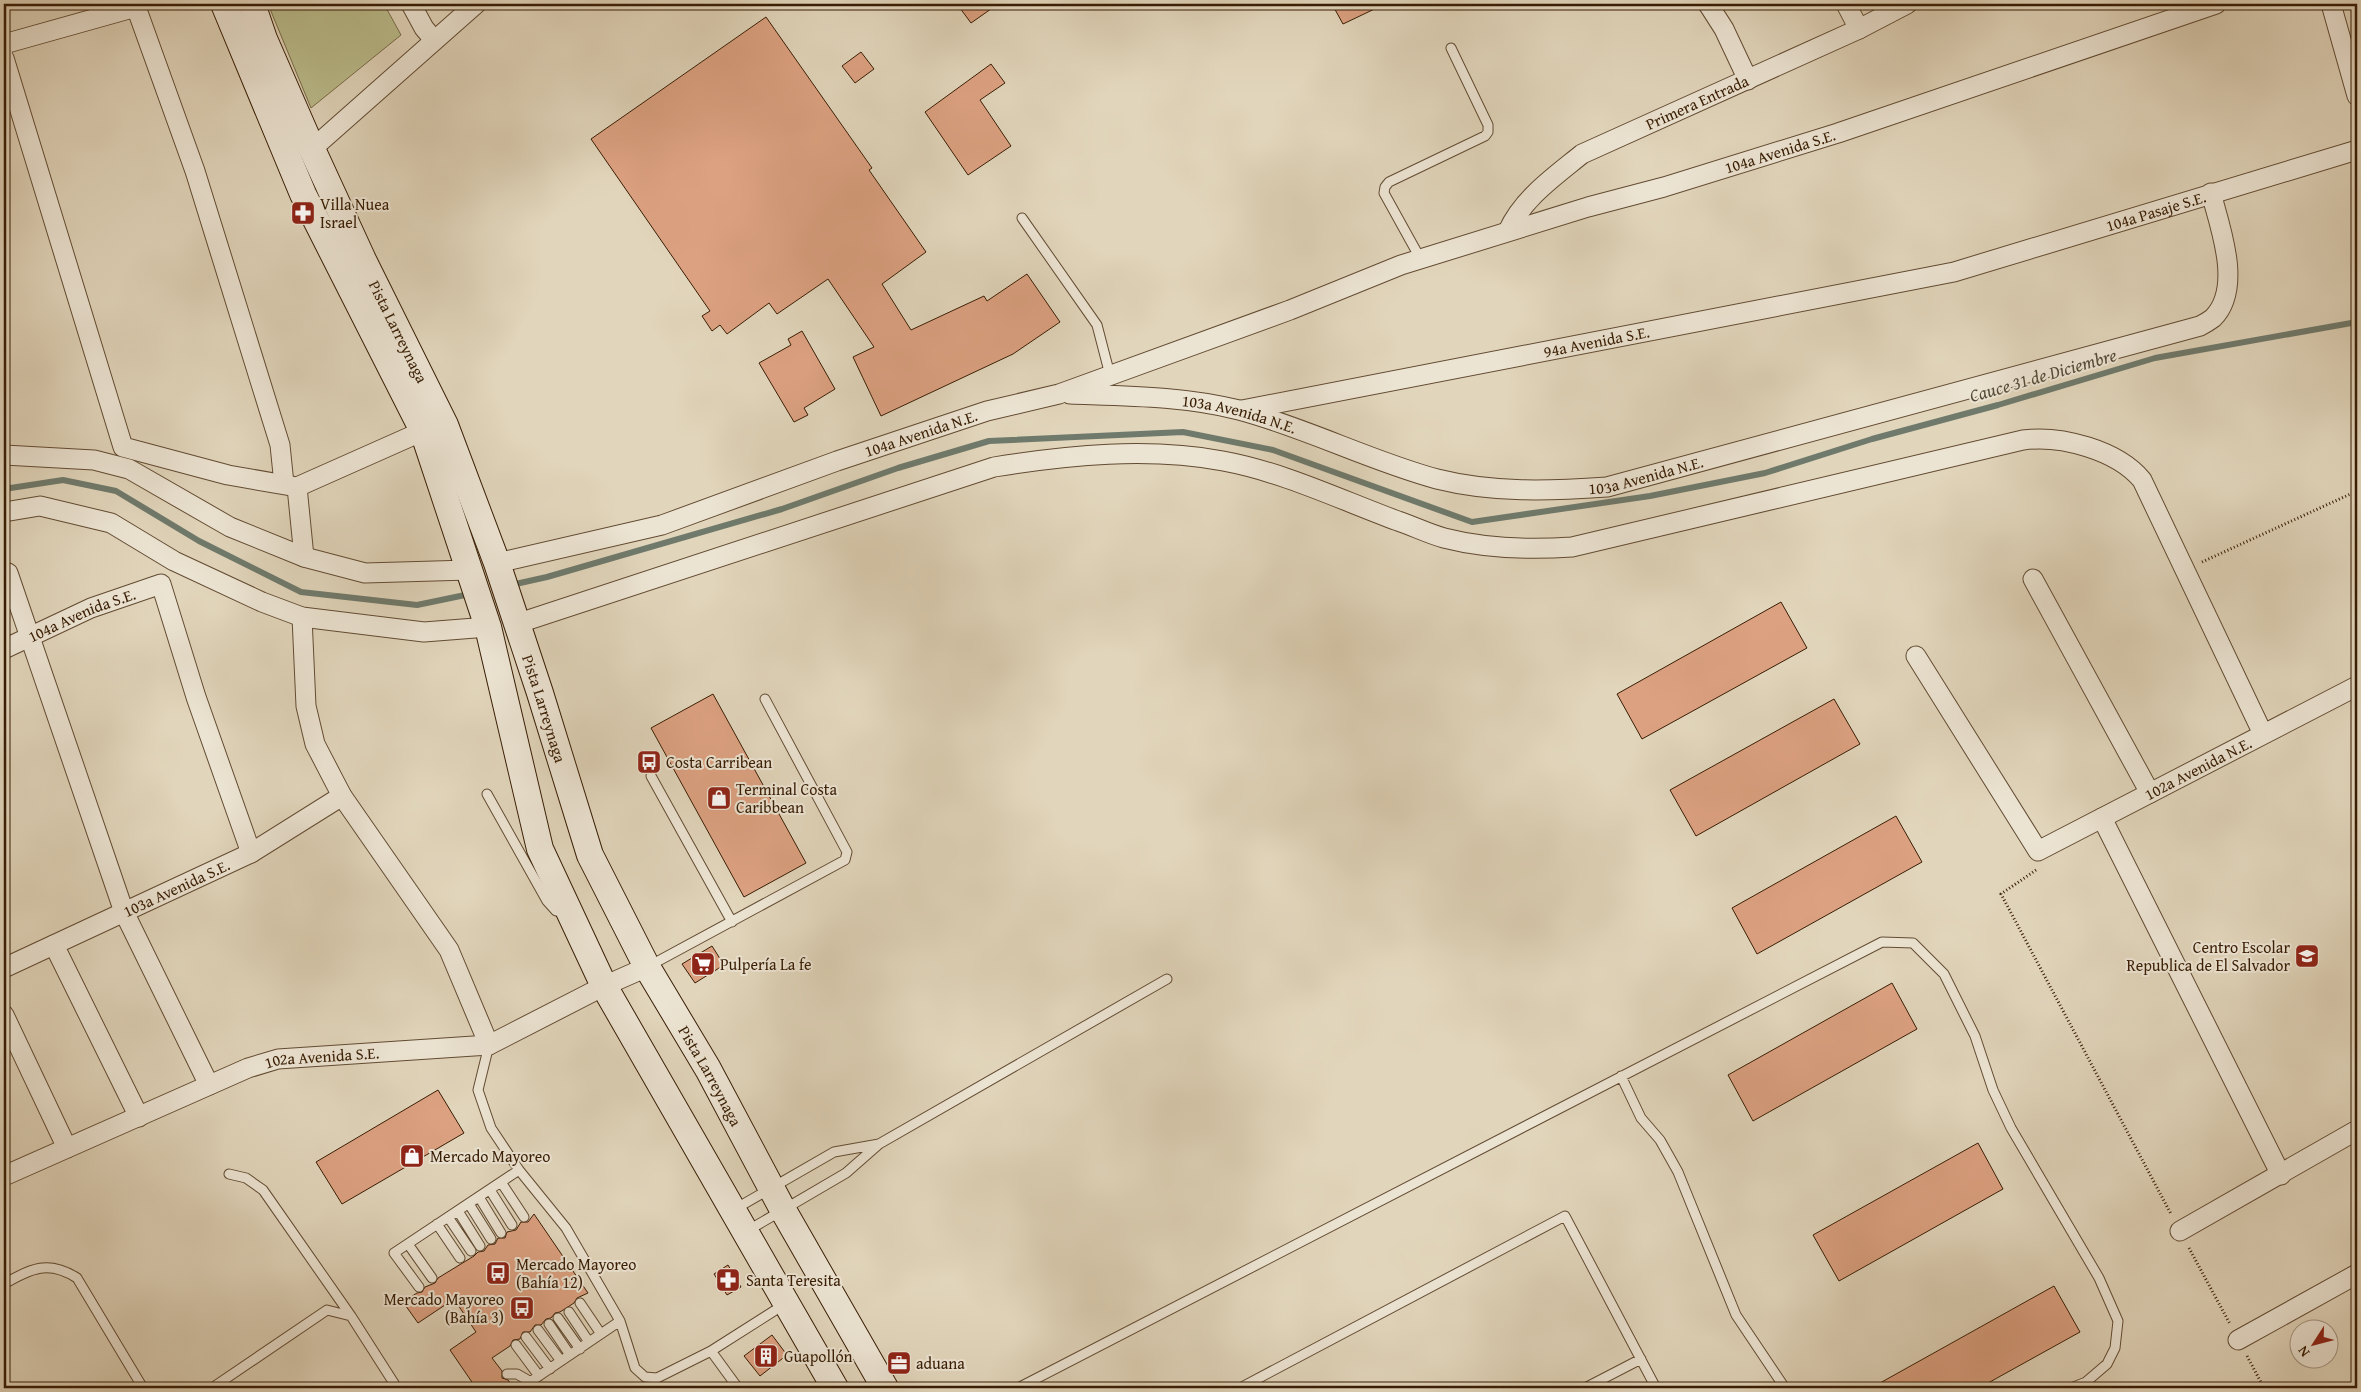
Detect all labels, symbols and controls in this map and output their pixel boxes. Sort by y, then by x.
street label: Primera Entrada [1642,68,1753,136]
street label: 104a Avenida S.E. [1721,123,1838,180]
street label: 104a Pasaje S.E. [2103,184,2209,237]
place label: Villa Nuea Israel [320,192,390,234]
pharmacy icon: Villa Nuea Israel [290,200,316,226]
street label: Pista Larreynaga [363,276,434,387]
street label: 94a Avenida S.E. [1541,319,1651,363]
water label: Cauce 31 de Diciembre [1966,341,2120,409]
street label: 103a Avenida N.E. [1181,388,1300,440]
street label: 104a Avenida N.E. [861,403,981,463]
street label: 103a Avenida N.E. [1588,449,1706,500]
street label: 104a Avenida S.E. [24,582,139,648]
street label: Pista Larreynaga [516,651,573,766]
street label: 102a Avenida N.E. [2140,731,2256,806]
bus stop icon: Costa Carribean [636,749,662,775]
place label: Costa Carribean [666,750,772,774]
place label: Terminal Costa Caribbean [736,777,837,819]
shop icon: Terminal Costa Caribbean [706,785,732,811]
street label: 103a Avenida S.E. [119,853,234,923]
place label: Centro Escolar Republica de El Salvador [2126,935,2290,977]
school or university icon: Centro Escolar Republica de El Salvador [2294,943,2320,969]
supermarket icon: Pulpería La fe [690,951,716,977]
place label: Pulpería La fe [720,952,812,976]
street label: Pista Larreynaga [673,1021,748,1131]
street label: 102a Avenida S.E. [261,1040,380,1074]
shop icon: Mercado Mayoreo [399,1143,425,1169]
place label: Mercado Mayoreo [430,1144,550,1168]
place label: Mercado Mayoreo (Bahía 12) [516,1252,636,1294]
bus stop icon: Mercado Mayoreo (Bahía 12) [485,1260,511,1286]
pharmacy icon: Santa Teresita [715,1267,741,1293]
place label: Santa Teresita [746,1268,841,1292]
place label: Mercado Mayoreo (Bahía 3) [384,1287,504,1329]
bus stop icon: Mercado Mayoreo (Bahía 3) [509,1295,535,1321]
north arrow [2288,1320,2338,1370]
text: N [2292,1341,2314,1361]
building icon: Guapollón [753,1343,779,1369]
place label: Guapollón [784,1344,853,1368]
office icon: aduana [886,1350,912,1376]
place label: aduana [916,1351,965,1375]

